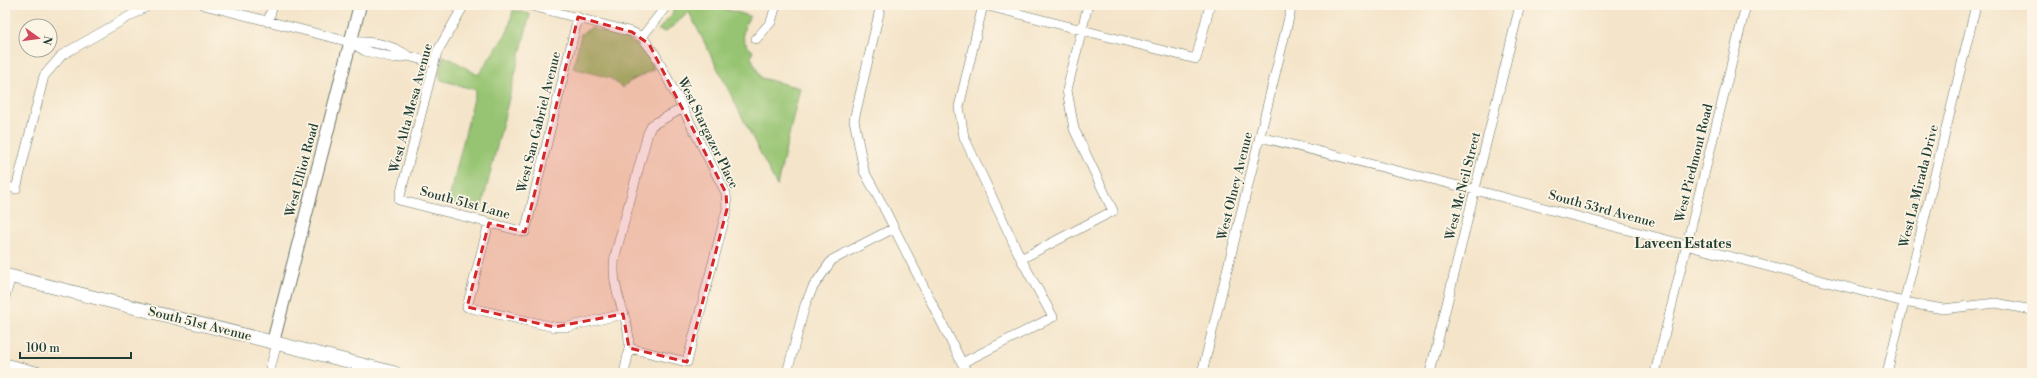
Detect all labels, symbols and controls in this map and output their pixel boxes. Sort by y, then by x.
north arrow [18,18,58,58]
text: N [39,34,55,46]
street label: West Alta Mesa Avenue [386,41,436,175]
street label: West San Gabriel Avenue [513,49,564,195]
street label: West Stargazer Place [674,74,742,192]
street label: West Piedmont Road [1671,101,1717,225]
street label: West Elliot Road [282,121,322,219]
street label: West La Mirada Drive [1896,122,1942,250]
street label: West Olney Avenue [1214,130,1256,243]
street label: West McNeil Street [1442,130,1484,243]
street label: South 51st Lane [418,183,512,223]
street label: South 53rd Avenue [1547,187,1658,231]
district label: Laveen Estates [1634,235,1732,253]
street label: South 51st Avenue [147,303,254,345]
scale bar [20,334,131,360]
text: 100 m [26,341,60,356]

